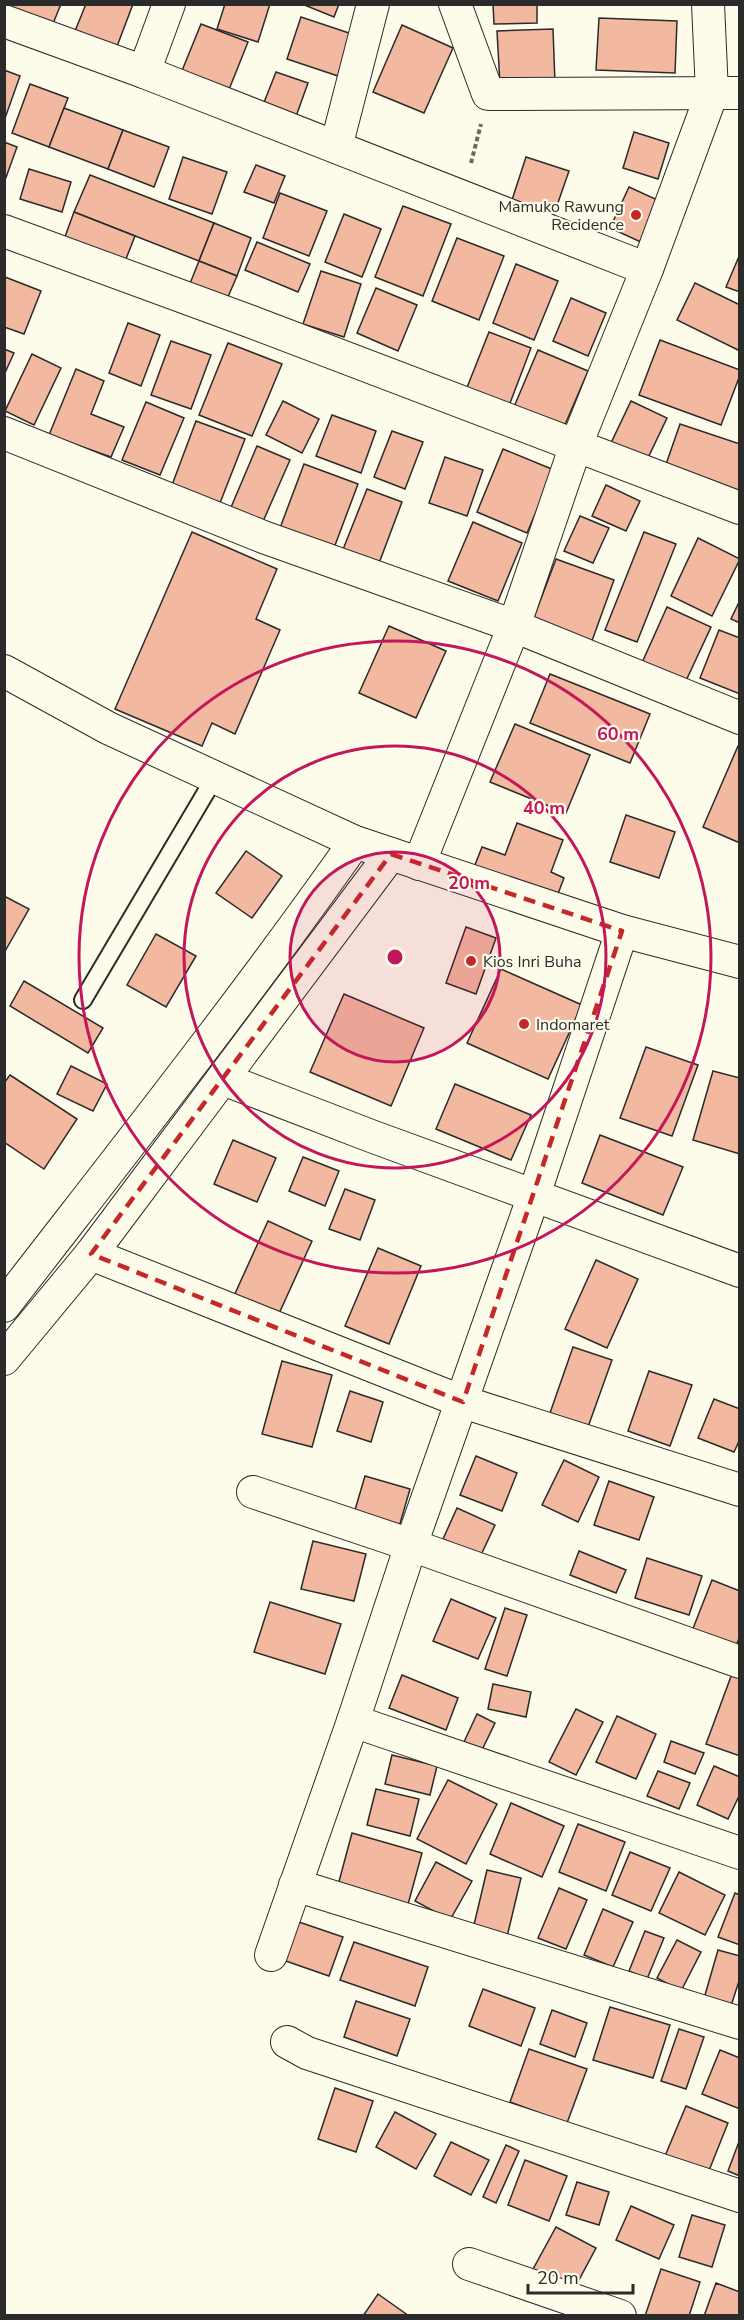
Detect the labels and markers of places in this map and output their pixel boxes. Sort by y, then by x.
place label: Mamuko Rawung Recidence [498,196,624,236]
marker: Mamuko Rawung Recidence [629,208,643,222]
centre of rings [385,947,405,967]
place label: Kios Inri Buha [483,951,582,973]
marker: Kios Inri Buha [464,954,478,968]
place label: Indomaret [536,1014,610,1036]
marker: Indomaret [517,1017,531,1031]

